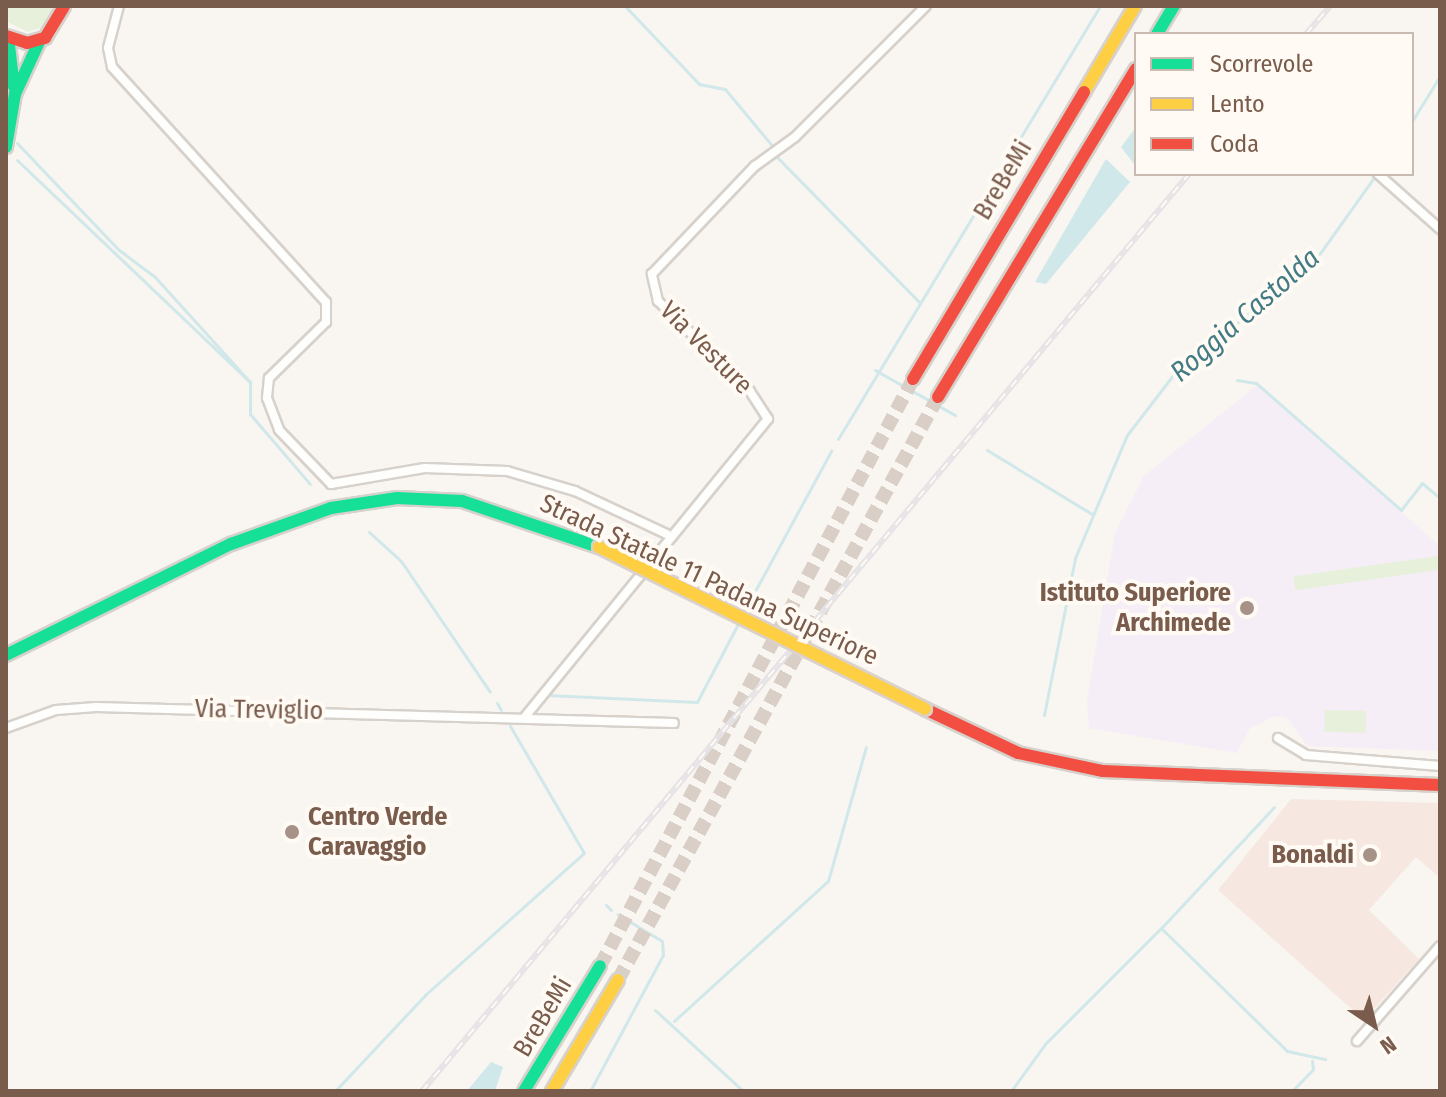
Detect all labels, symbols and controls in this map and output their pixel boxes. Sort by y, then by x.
legend [1134,32,1414,176]
text: Scorrevole [1210,50,1313,78]
text: Lento [1210,90,1265,118]
text: Coda [1210,130,1259,158]
street label: BreBeMi [967,134,1039,226]
water label: Roggia Castolda [1164,241,1326,389]
street label: Via Vesture [653,295,759,401]
street label: Strada Statale 11 Padana Superiore [535,488,883,672]
place label: Istituto Superiore Archimede [1040,577,1231,638]
marker: Istituto Superiore Archimede [1238,599,1256,617]
street label: Via Treviglio [195,693,323,727]
place label: Centro Verde Caravaggio [308,801,447,862]
marker: Centro Verde Caravaggio [283,823,301,841]
place label: Bonaldi [1271,839,1354,871]
marker: Bonaldi [1361,846,1379,864]
street label: BreBeMi [507,971,579,1063]
north arrow [1334,985,1414,1065]
text: N [1375,1030,1401,1060]

